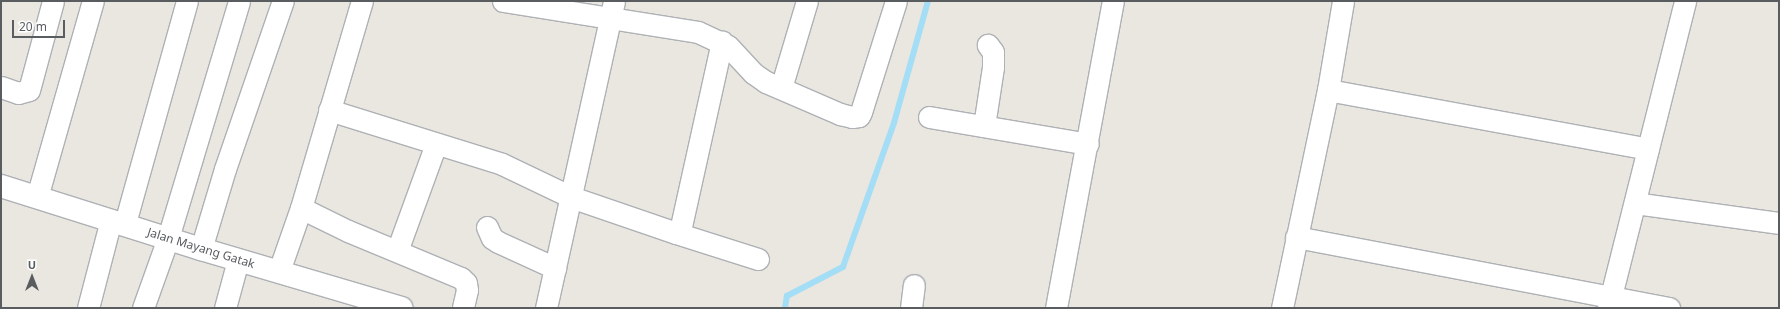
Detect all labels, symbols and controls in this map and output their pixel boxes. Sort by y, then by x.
scale bar [14,12,67,38]
text: 20 m [19,18,47,35]
street label: Jalan Mayang Gatak [145,225,257,271]
north arrow [12,257,52,297]
text: U [28,257,36,272]

